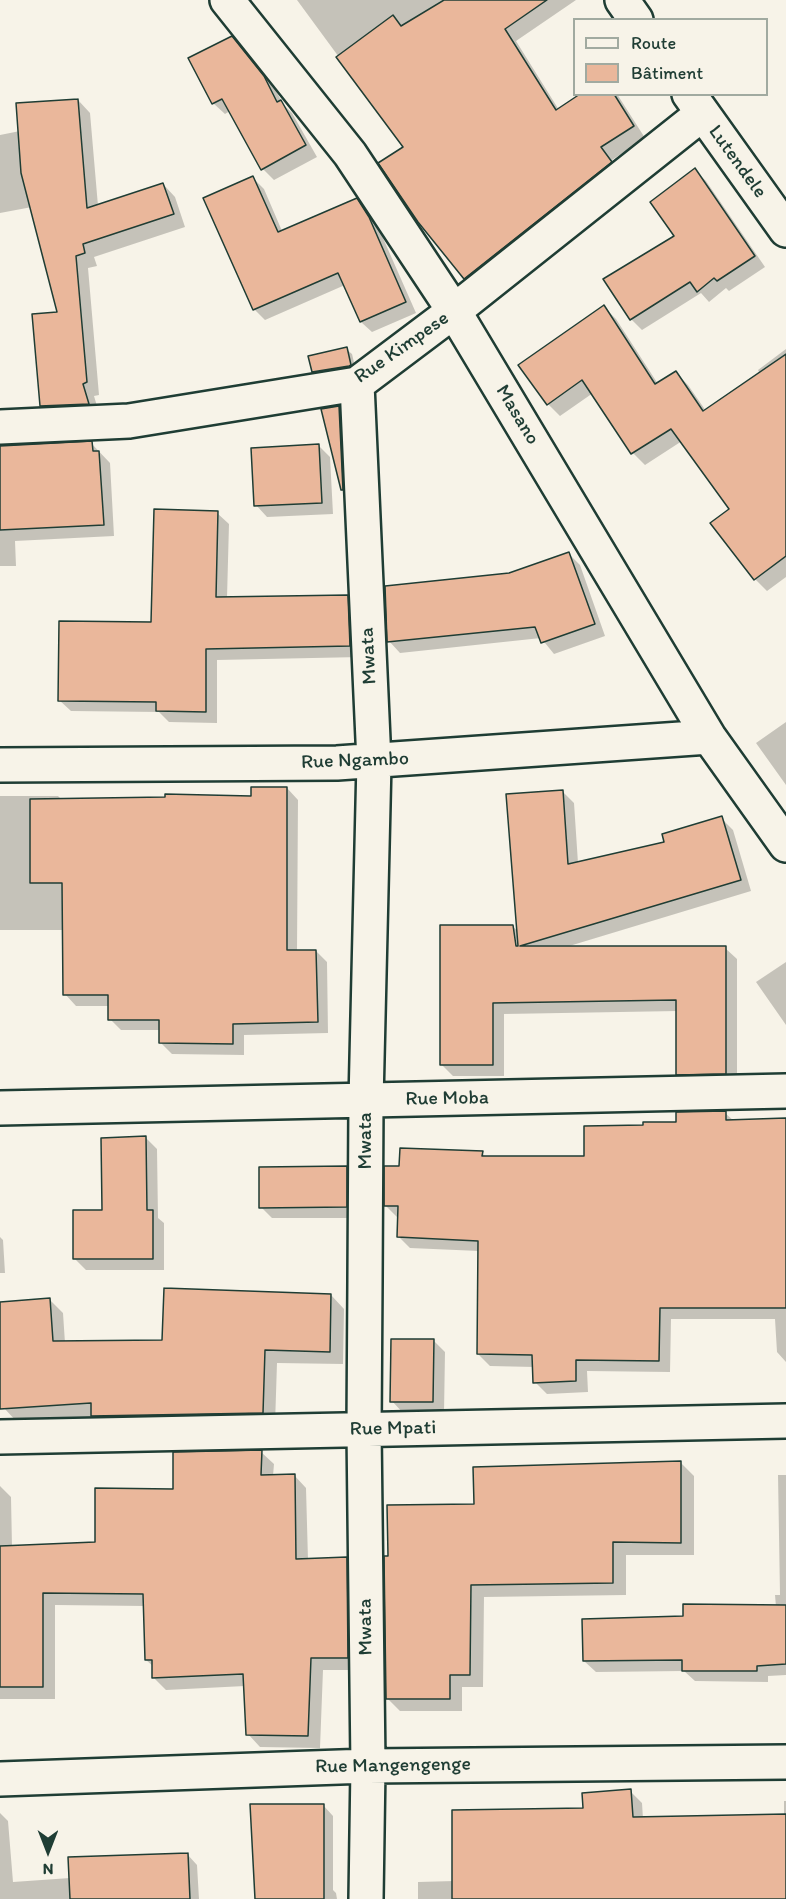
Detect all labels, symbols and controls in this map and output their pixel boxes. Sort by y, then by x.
legend [573,18,768,96]
text: Route [631,32,676,54]
text: Bâtiment [631,62,703,84]
street label: Lutendele [702,121,772,203]
street label: Rue Kimpese [350,307,454,389]
street label: Masano [490,381,544,449]
street label: Mwata [356,627,382,685]
street label: Rue Ngambo [301,747,409,775]
street label: Rue Moba [405,1086,489,1112]
street label: Mwata [354,1113,378,1169]
street label: Rue Mpati [350,1416,436,1442]
street label: Mwata [354,1598,378,1656]
street label: Rue Mangengenge [315,1753,471,1779]
north arrow [18,1821,78,1881]
text: N [43,1860,53,1879]

